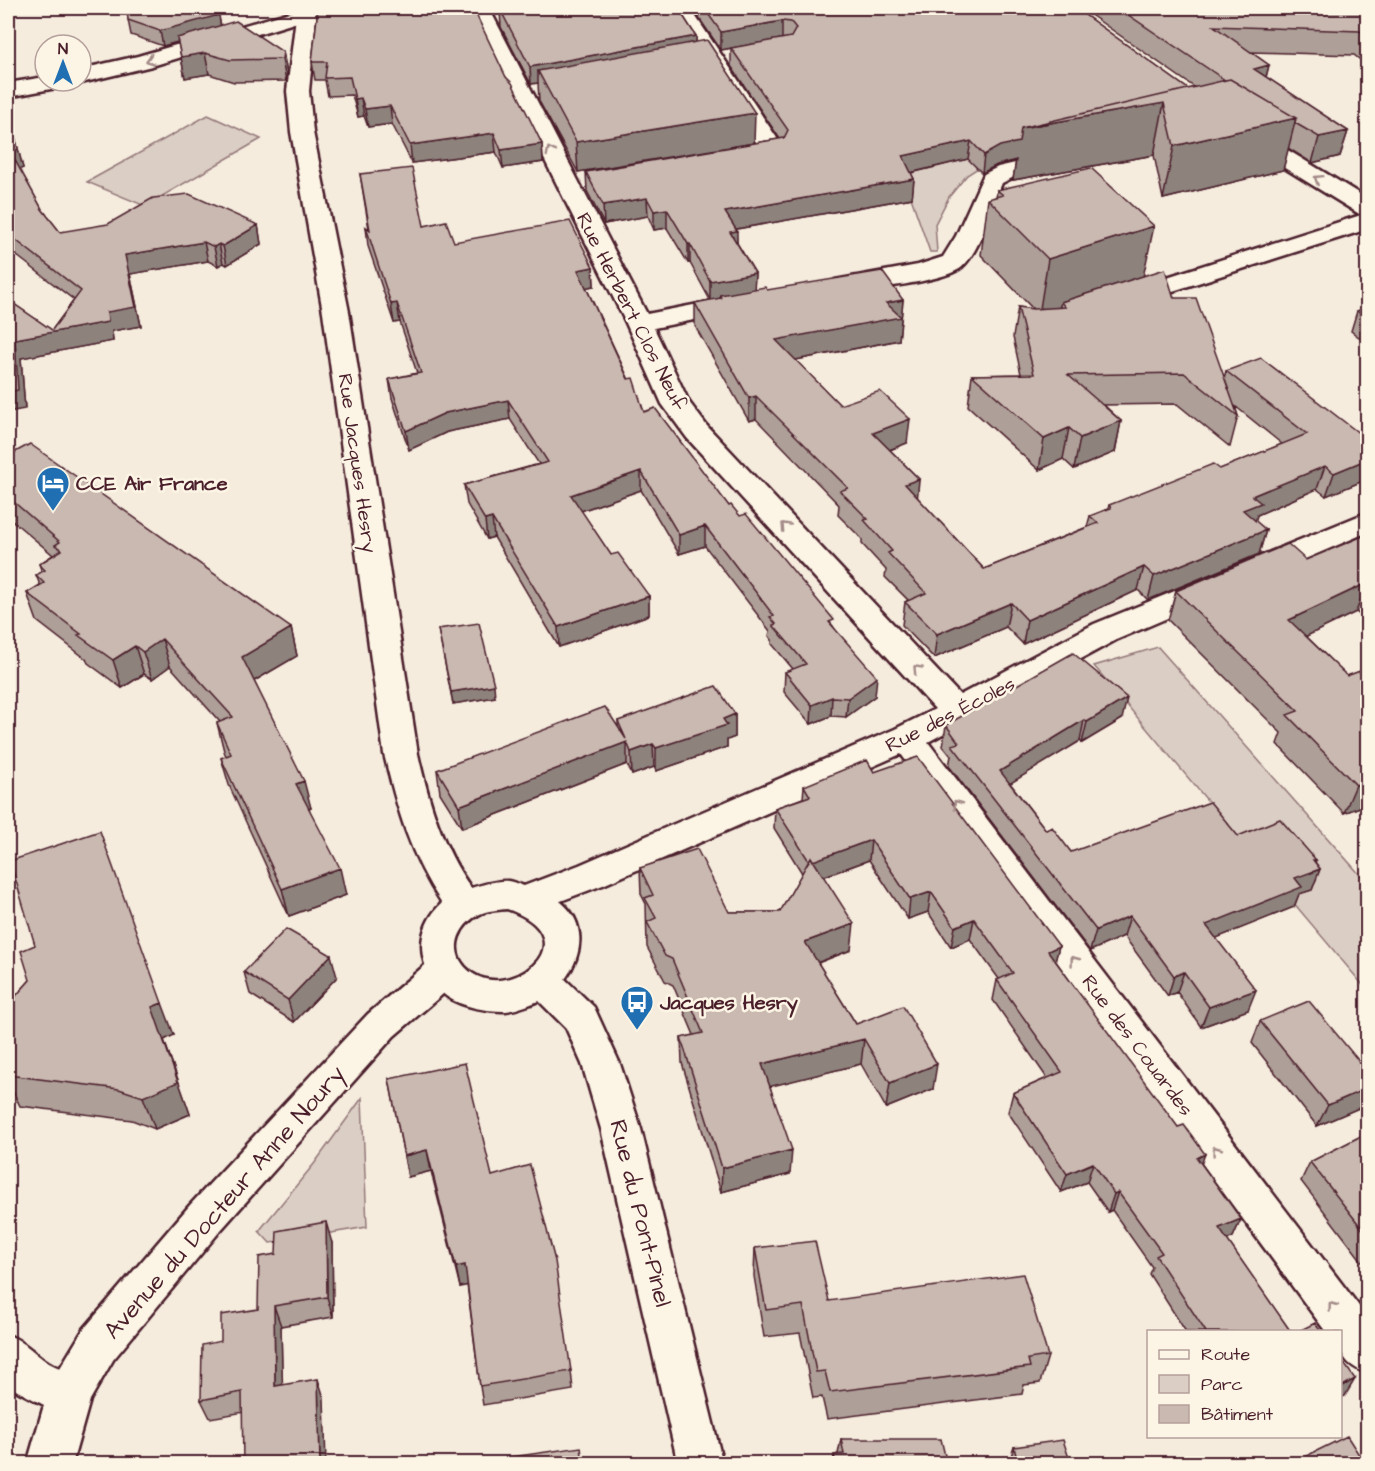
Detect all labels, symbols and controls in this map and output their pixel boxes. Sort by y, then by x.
north arrow [33,33,93,93]
text: N [58,38,68,60]
one-way arrow [145,52,155,65]
one-way arrow [545,146,557,157]
one-way arrow [1314,175,1324,187]
street label: Rue Herbert Clos Neuf [569,208,693,415]
street label: Rue Jacques Hesry [330,372,383,555]
hotel icon: CCE Air France [35,465,71,512]
place label: CCE Air France [76,470,228,498]
one-way arrow [781,523,792,533]
one-way arrow [913,666,924,676]
street label: Rue des Écoles [881,670,1020,760]
one-way arrow [953,800,964,811]
one-way arrow [1070,956,1081,967]
street label: Rue des Couardes [1075,969,1200,1122]
bus stop icon: Jacques Hesry [619,984,655,1031]
place label: Jacques Hesry [659,989,798,1018]
street label: Avenue du Docteur Anne Noury [96,1058,354,1348]
street label: Rue du Pont-Pinel [600,1116,680,1310]
one-way arrow [1212,1146,1223,1157]
one-way arrow [1329,1302,1340,1313]
legend [1147,1330,1342,1438]
text: Route [1201,1342,1250,1367]
text: Parc [1201,1372,1243,1397]
text: Bâtiment [1201,1402,1274,1427]

